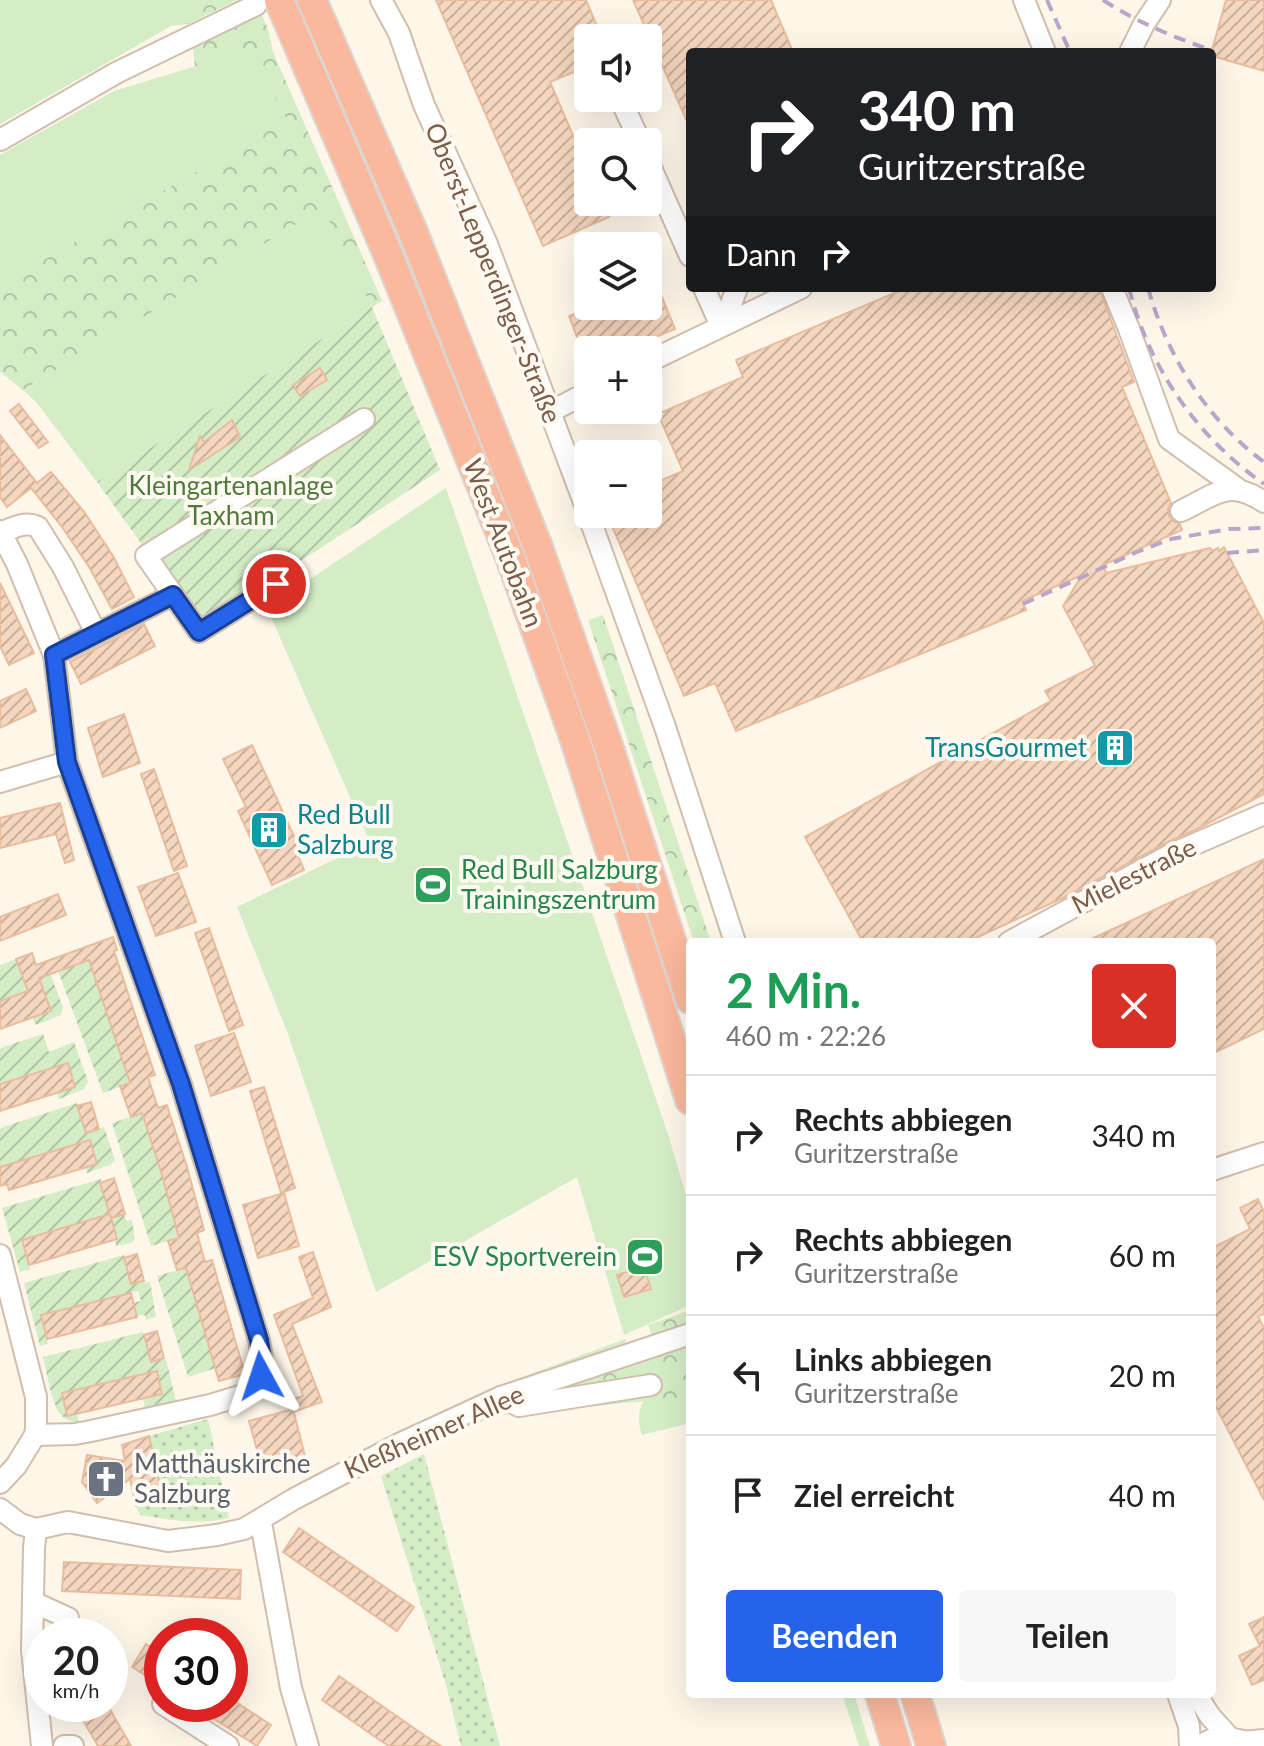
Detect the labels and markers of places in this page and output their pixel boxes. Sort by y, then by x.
pin [242,550,310,618]
building icon: TransGourmet [1094,727,1136,769]
place label: TransGourmet [925,731,1088,763]
place label: Red Bull Salzburg [297,798,393,860]
building icon: Red Bull Salzburg [248,809,290,851]
place label: Red Bull Salzburg Trainingszentrum [461,853,658,915]
sports icon: Red Bull Salzburg Trainingszentrum [412,864,454,906]
sports icon: ESV Sportverein [624,1236,666,1278]
place label: ESV Sportverein [433,1240,617,1272]
place label: Matthäuskirche Salzburg [134,1447,310,1509]
church icon: Matthäuskirche Salzburg [85,1458,127,1500]

